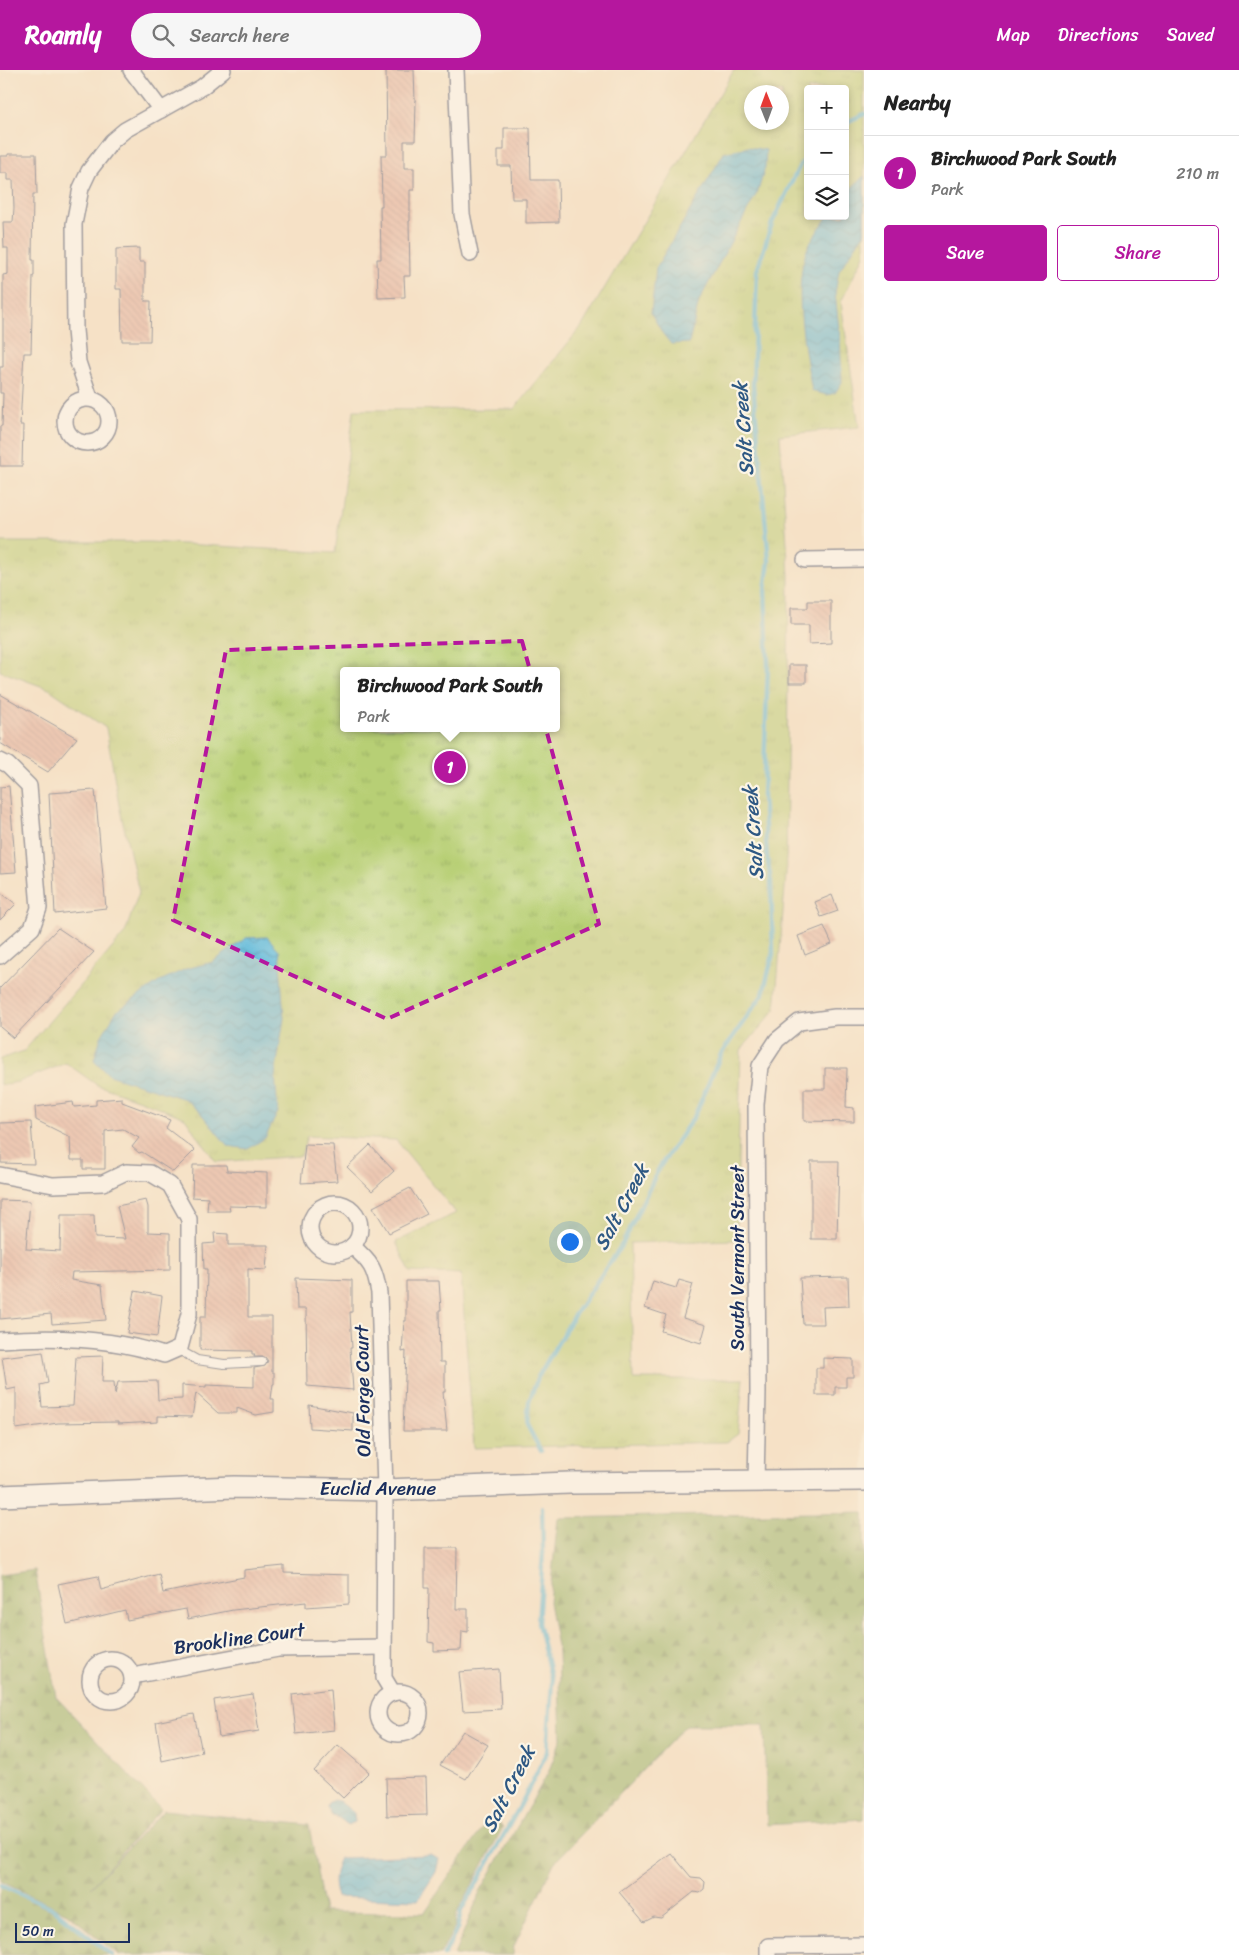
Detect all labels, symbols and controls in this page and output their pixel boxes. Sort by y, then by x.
search box [131,13,481,58]
text: Roamly [25,14,101,56]
text: Search here [189,19,289,52]
text: Map [997,19,1030,51]
text: Directions [1058,19,1139,51]
text: Saved [1167,19,1214,51]
icon: search [149,21,177,49]
text: Nearby [884,84,950,122]
north arrow [744,85,789,130]
map controls [804,85,849,220]
button: + [804,85,849,130]
button: − [804,130,849,175]
text: Birchwood Park South [931,142,1117,175]
text: 1 [897,159,903,188]
text: 210 m [1176,159,1219,188]
button: layers [804,175,849,220]
text: Park [931,175,964,204]
button: Save [884,225,1047,281]
button: Share [1057,225,1219,281]
water label: Salt Creek [723,379,764,477]
popup [340,667,560,732]
text: Birchwood Park South [357,669,543,702]
text: Park [357,702,390,731]
pin: 1 [434,748,466,786]
water label: Salt Creek [733,783,774,881]
water label: Salt Creek [584,1156,660,1257]
street label: South Vermont Street [721,1164,754,1351]
your location [557,1229,583,1255]
street label: Old Forge Court [345,1324,380,1457]
street label: Euclid Avenue [320,1472,436,1505]
street label: Brookline Court [171,1613,308,1664]
water label: Salt Creek [472,1738,546,1839]
text: 50 m [22,1919,54,1944]
scale bar [15,1920,130,1943]

